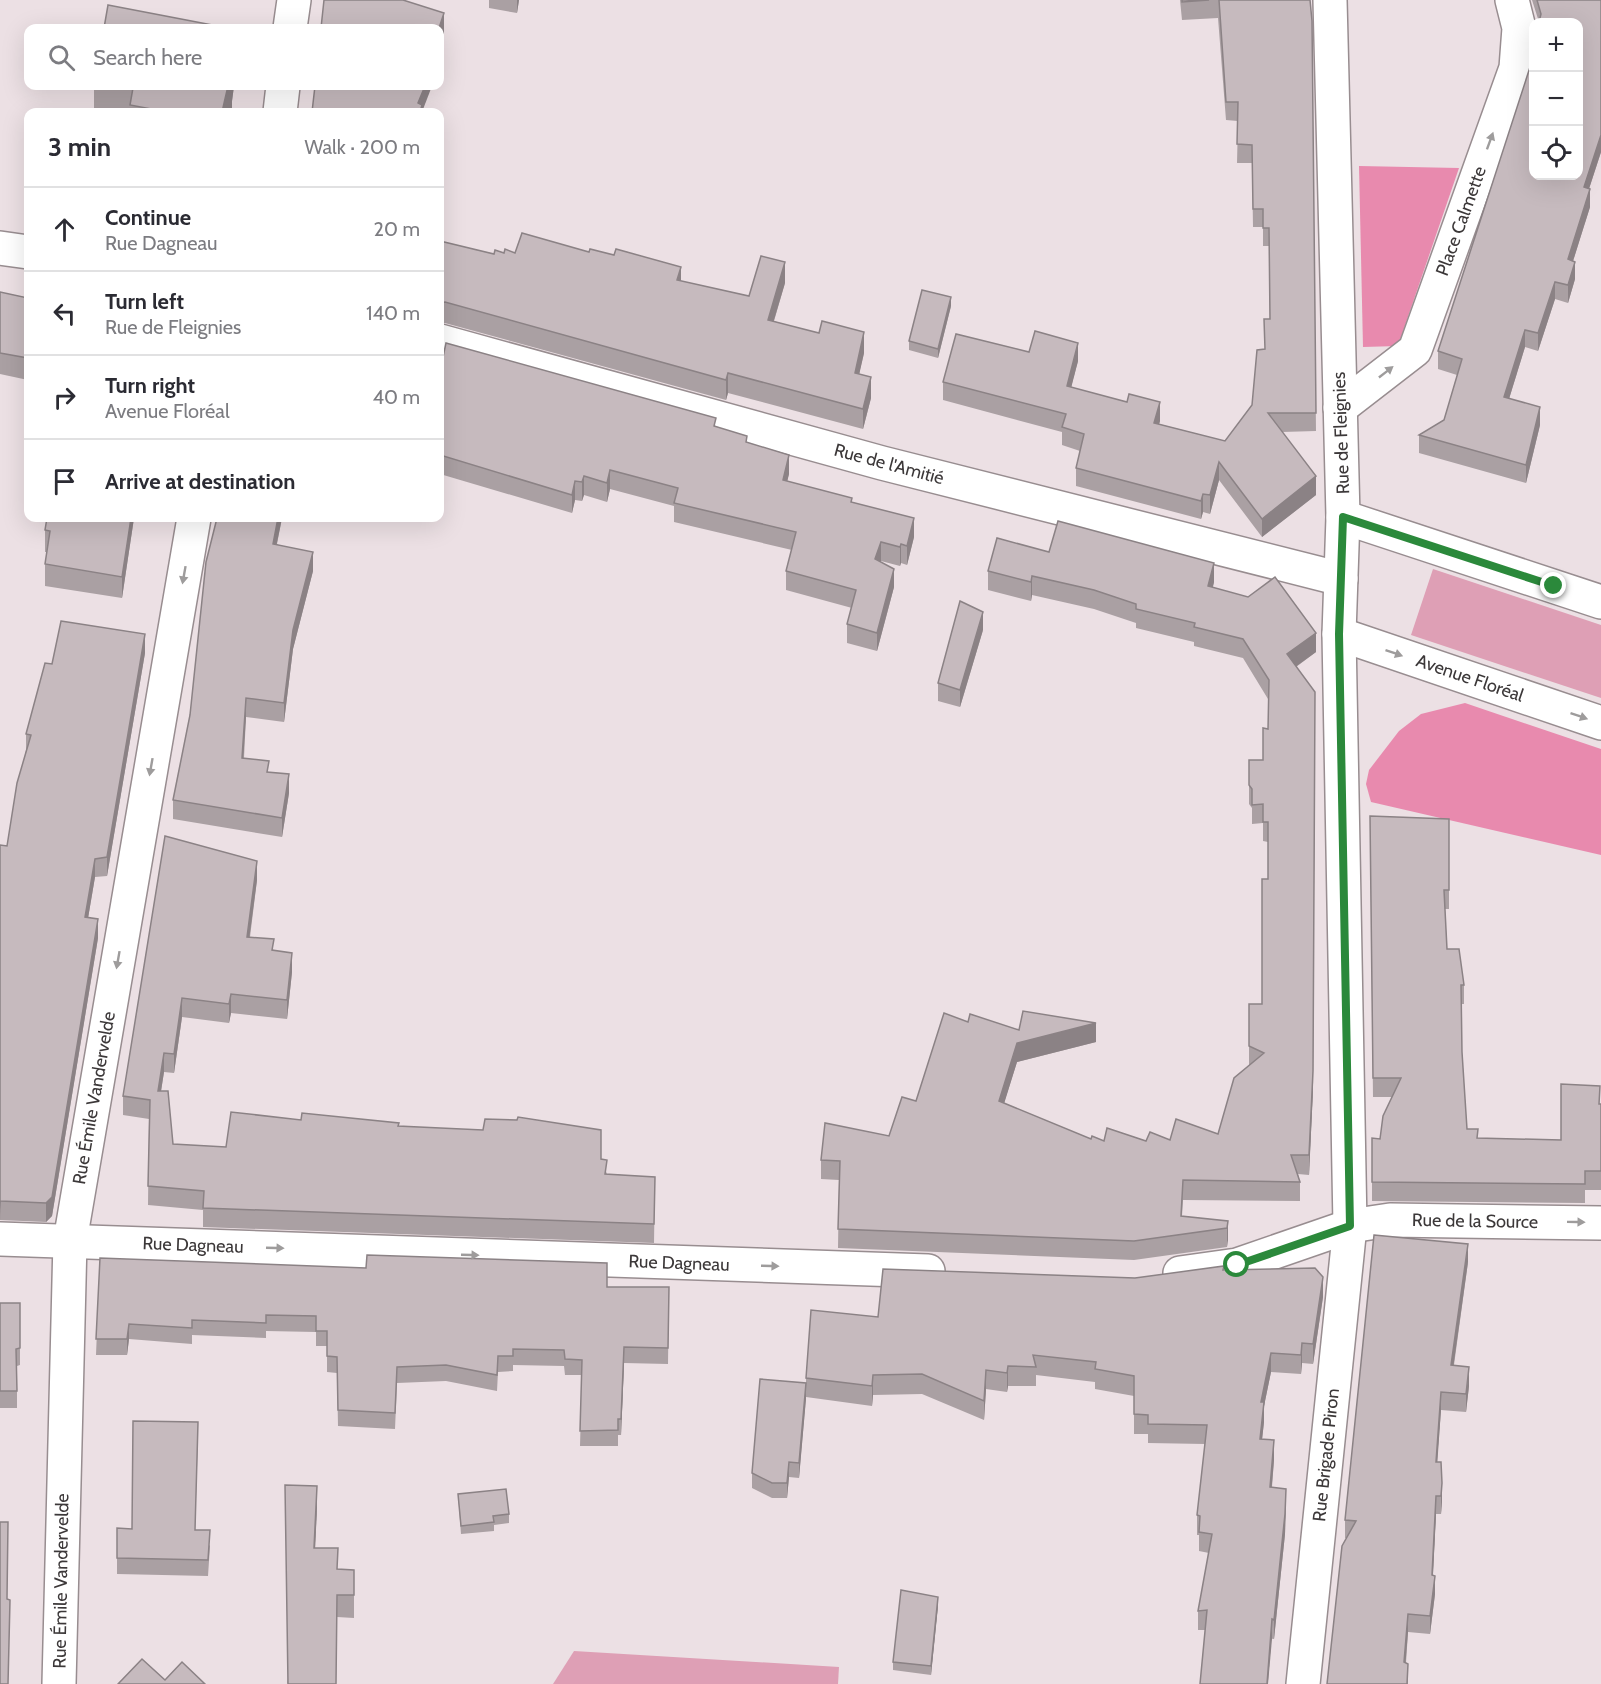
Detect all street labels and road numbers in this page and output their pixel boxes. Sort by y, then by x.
street label: Place Calmette [1431,163,1491,279]
street label: Rue de Fleignies [1328,371,1354,495]
street label: Rue de l'Amitié [832,439,946,489]
street label: Avenue Floréal [1413,649,1527,707]
street label: Rue Émile Vandervelde [68,1010,120,1186]
street label: Rue de la Source [1412,1209,1538,1233]
street label: Rue Dagneau [142,1232,244,1258]
street label: Rue Dagneau [628,1250,730,1276]
street label: Rue Brigade Piron [1308,1387,1344,1523]
street label: Rue Émile Vandervelde [48,1493,74,1669]

